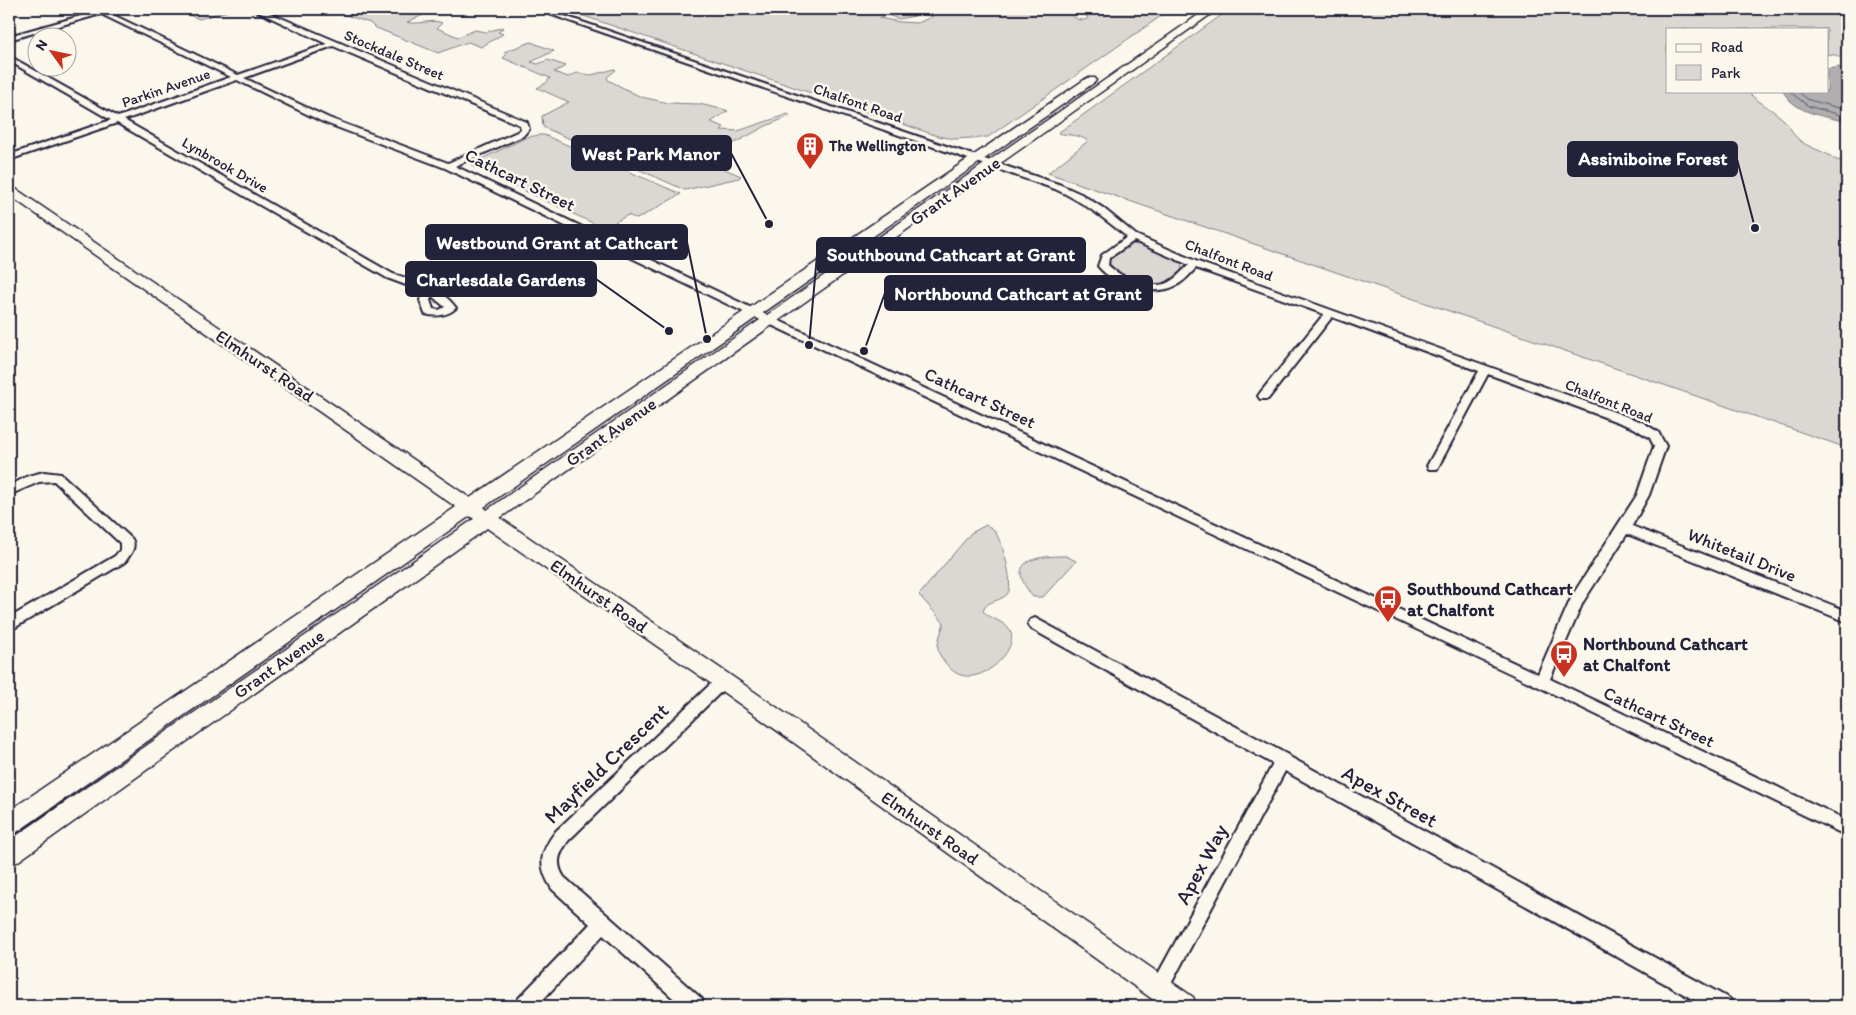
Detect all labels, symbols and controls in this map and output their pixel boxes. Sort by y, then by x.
street label: Stockdale Street [341,26,447,84]
north arrow [28,28,78,78]
legend [1666,28,1828,92]
text: N [32,37,51,54]
text: Road [1711,38,1744,56]
street label: Parkin Avenue [119,64,213,112]
text: Park [1711,64,1741,82]
street label: Chalfont Road [811,79,905,127]
building icon: The Wellington [795,131,825,170]
street label: Lynbrook Drive [179,133,271,197]
callout: West Park Manor [572,136,731,170]
place label: The Wellington [828,137,927,156]
text: West Park Manor [582,142,721,165]
callout: Assiniboine Forest [1568,142,1737,176]
street label: Cathcart Street [461,144,579,216]
text: Assiniboine Forest [1578,147,1728,170]
street label: Grant Avenue [905,152,1005,230]
callout: Westbound Grant at Cathcart [426,225,687,259]
text: Westbound Grant at Cathcart [436,231,679,254]
street label: Chalfont Road [1182,235,1276,285]
callout: Southbound Cathcart at Grant [817,238,1085,272]
text: Southbound Cathcart at Grant [827,243,1076,266]
callout: Charlesdale Gardens [406,262,596,296]
text: Charlesdale Gardens [416,268,586,291]
callout: Northbound Cathcart at Grant [885,276,1152,310]
text: Northbound Cathcart at Grant [894,282,1142,305]
street label: Elmhurst Road [211,325,319,407]
street label: Cathcart Street [921,363,1039,433]
street label: Chalfont Road [1562,375,1656,427]
street label: Grant Avenue [561,393,661,471]
street label: Whitetail Drive [1684,523,1800,587]
street label: Elmhurst Road [546,554,652,638]
place label: Southbound Cathcart at Chalfont [1407,578,1573,621]
bus stop icon: Southbound Cathcart at Chalfont [1373,584,1403,623]
street label: Grant Avenue [229,625,329,703]
place label: Northbound Cathcart at Chalfont [1583,633,1748,676]
bus stop icon: Northbound Cathcart at Chalfont [1549,639,1579,678]
street label: Cathcart Street [1600,682,1718,752]
street label: Mayfield Crescent [539,697,673,829]
street label: Apex Street [1338,760,1442,832]
street label: Elmhurst Road [877,786,983,870]
street label: Apex Way [1169,819,1233,908]

